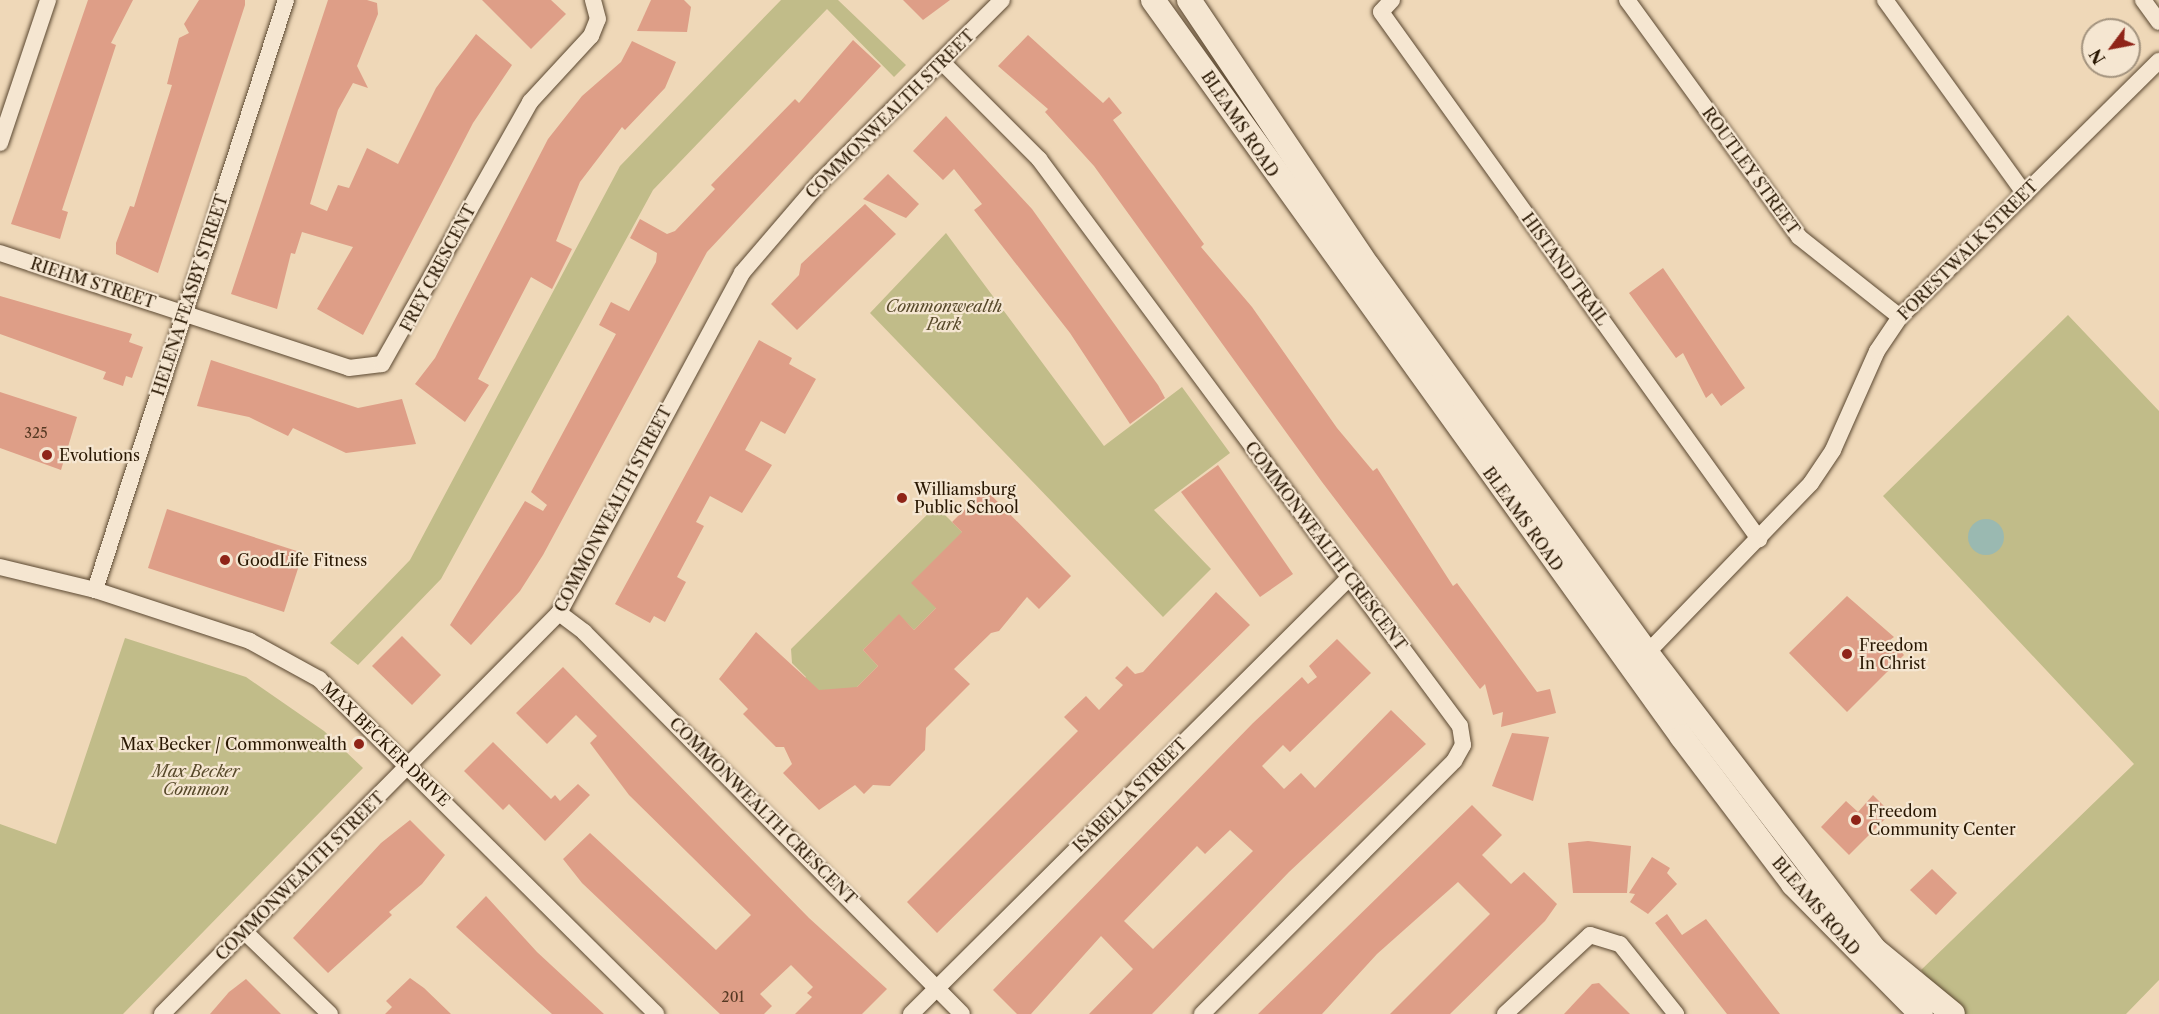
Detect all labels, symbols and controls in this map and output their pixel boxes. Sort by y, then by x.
north arrow [2081,18,2141,78]
street label: COMMONWEALTH STREET [802,26,978,202]
text: N [2085,45,2110,68]
street label: BLEAMS ROAD [1197,67,1283,181]
street label: ROUTLEY STREET [1698,103,1804,239]
street label: FORESTWALK STREET [1894,176,2042,324]
street label: HELENA FEASBY STREET [148,191,232,399]
street label: FREY CRESCENT [396,201,480,335]
street label: HISTAND TRAIL [1518,209,1612,329]
street label: RIEHM STREET [28,254,158,312]
park label: Commonwealth Park [886,296,1002,334]
street label: COMMONWEALTH STREET [550,403,676,615]
house number: 325 [24,425,48,441]
street label: COMMONWEALTH CRESCENT [1241,438,1411,654]
place label: Evolutions [59,445,140,465]
marker: Evolutions [40,448,54,462]
street label: BLEAMS ROAD [1479,463,1567,575]
place label: Williamsburg Public School [914,479,1019,517]
marker: Williamsburg Public School [895,491,909,505]
place label: GoodLife Fitness [237,550,367,570]
marker: GoodLife Fitness [218,553,232,567]
place label: Freedom In Christ [1859,635,1928,673]
marker: Freedom In Christ [1840,647,1854,661]
street label: MAX BECKER DRIVE [318,677,454,811]
street label: COMMONWEALTH CRESCENT [666,714,860,908]
place label: Max Becker / Commonwealth [120,734,347,754]
street label: ISABELLA STREET [1069,734,1191,856]
marker: Max Becker / Commonwealth [352,737,366,751]
park label: Max Becker Common [152,761,240,799]
street label: COMMONWEALTH STREET [212,788,388,964]
place label: Freedom Community Center [1868,801,2016,839]
marker: Freedom Community Center [1849,813,1863,827]
street label: BLEAMS ROAD [1768,853,1864,959]
house number: 201 [722,989,744,1005]

